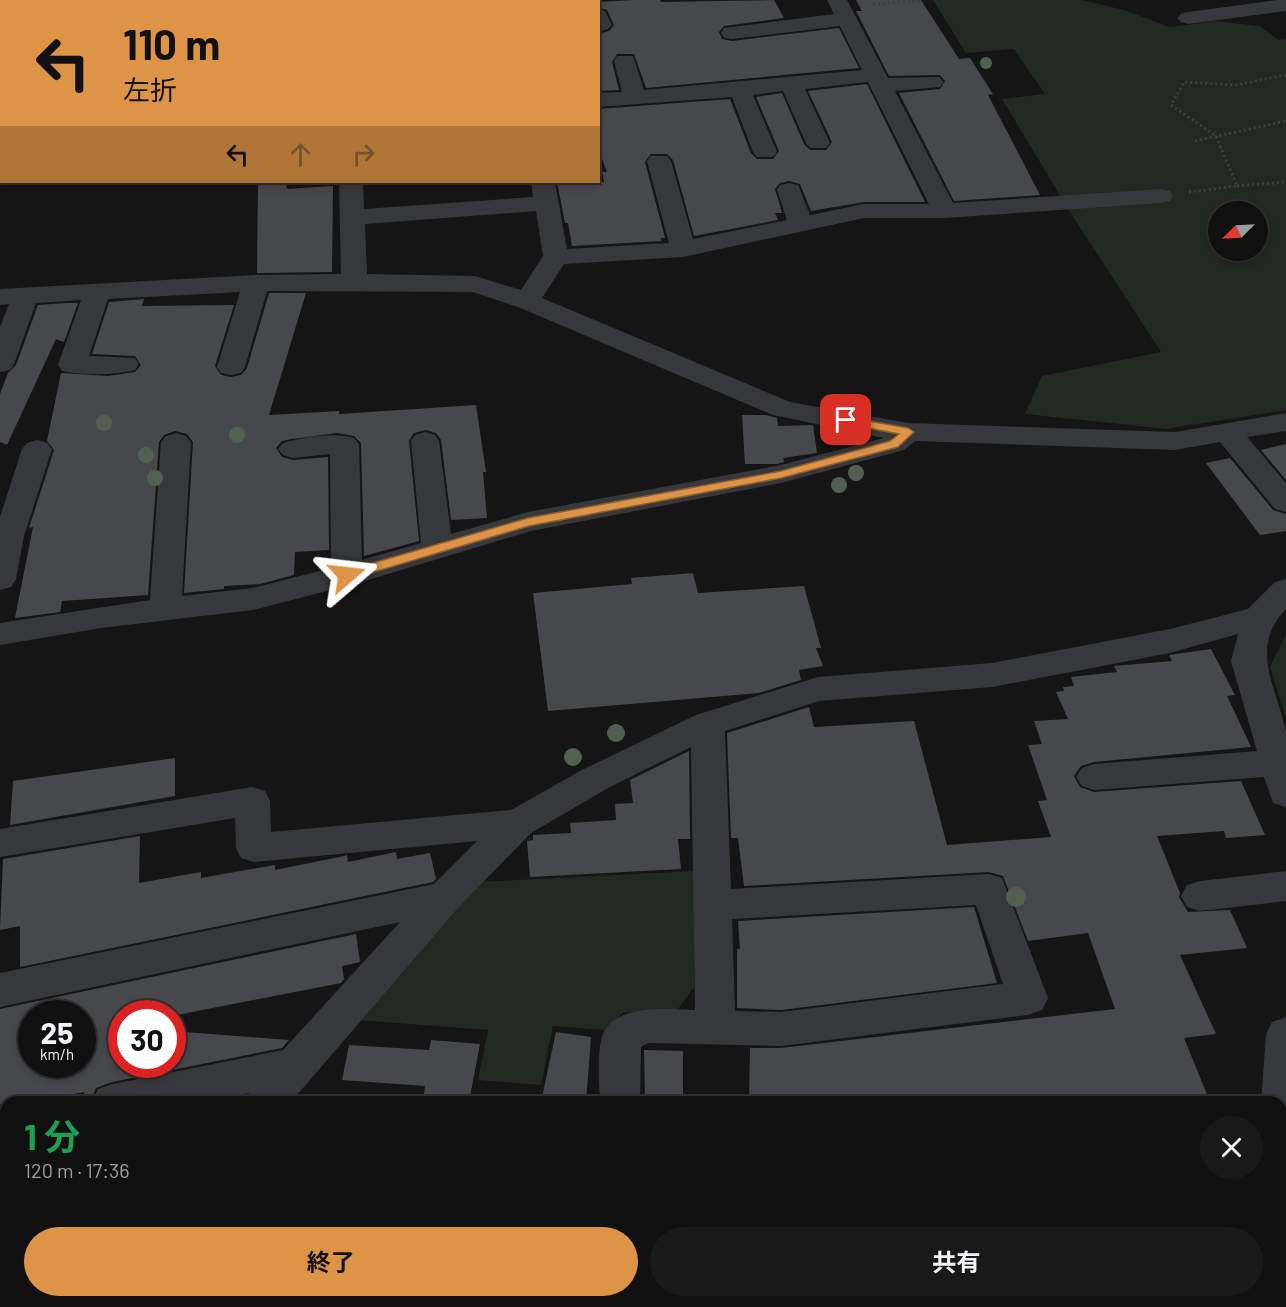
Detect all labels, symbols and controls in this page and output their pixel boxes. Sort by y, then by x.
text: 110 m [123,18,220,68]
icon: left [24,24,102,102]
text: 左折 [123,73,177,105]
icon: left [221,138,254,171]
icon: ahead [284,138,317,171]
icon: right [347,138,380,171]
north arrow [1208,201,1268,261]
map controls [1208,201,1268,261]
pin [820,394,871,445]
icon: arrive [829,403,862,436]
position arrow [315,543,379,607]
speed limit sign: 30 [108,1000,186,1078]
text: 25 [41,1014,73,1050]
text: km/h [40,1045,74,1063]
text: 1 分 [24,1114,80,1157]
button: close [1200,1116,1263,1179]
text: 120 m · 17:36 [24,1158,130,1182]
button: 終了 [24,1227,638,1296]
button: 共有 [650,1227,1263,1296]

